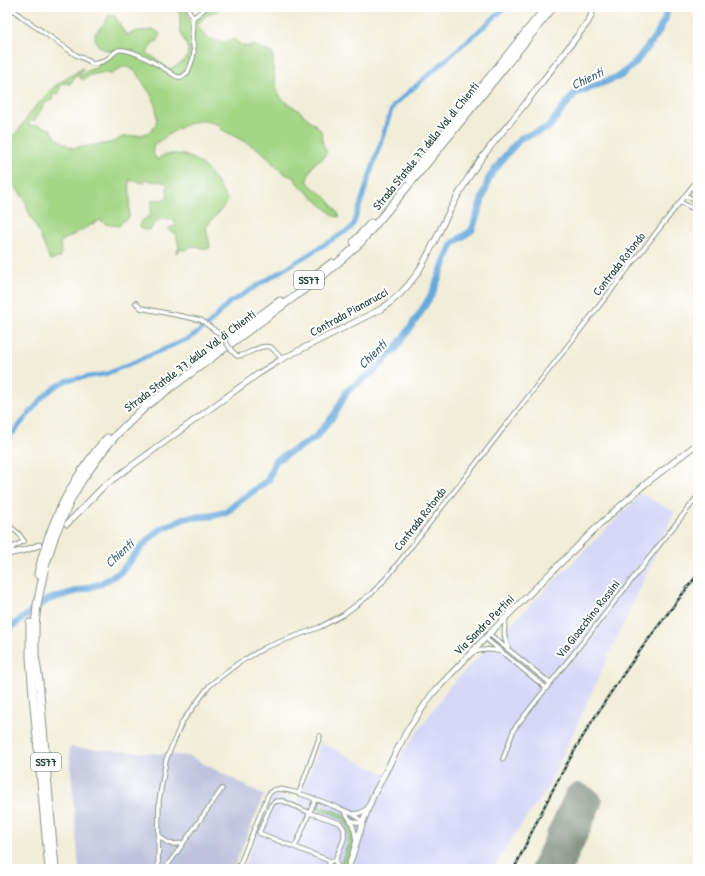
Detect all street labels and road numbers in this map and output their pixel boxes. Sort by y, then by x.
street label: Strada Statale 77 della Val di Chienti [368,78,483,213]
street label: Contrada Rotondo [588,228,649,299]
road number: SS77 [294,271,324,289]
street label: Contrada Pianarucci [307,283,391,340]
street label: Strada Statale 77 della Val di Chienti [120,305,259,416]
street label: Contrada Rotondo [389,483,450,554]
street label: Via Gioacchino Rossini [552,576,624,661]
street label: Via Sandro Pertini [450,591,518,659]
road number: SS77 [31,753,61,771]

